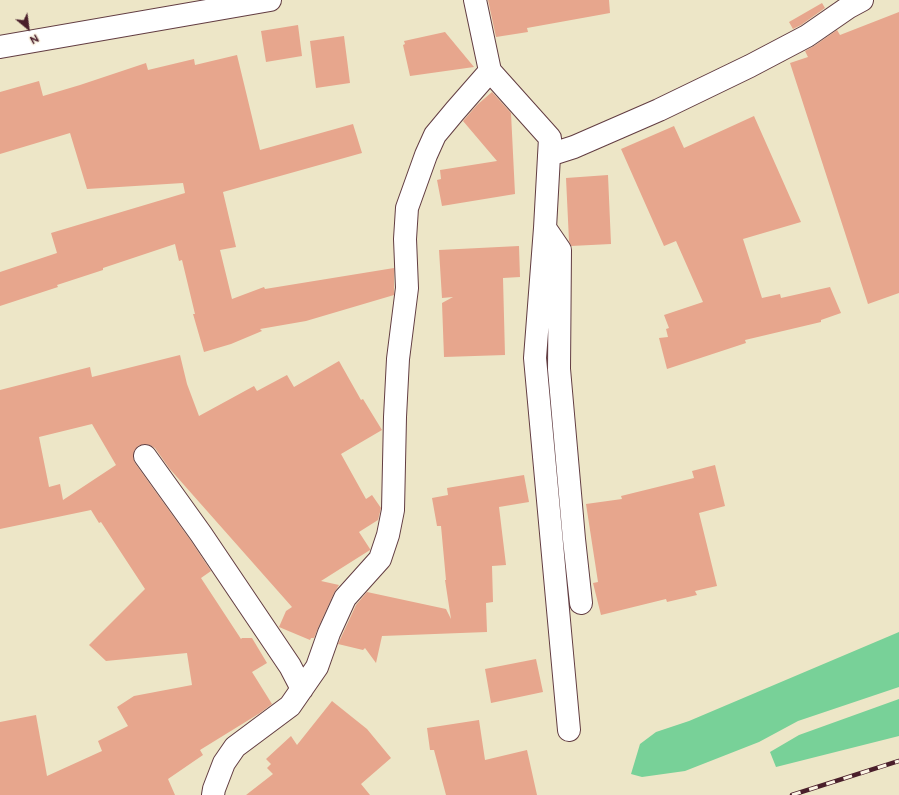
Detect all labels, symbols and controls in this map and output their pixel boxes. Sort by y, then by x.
north arrow [8,8,48,48]
text: N [27,31,41,47]

